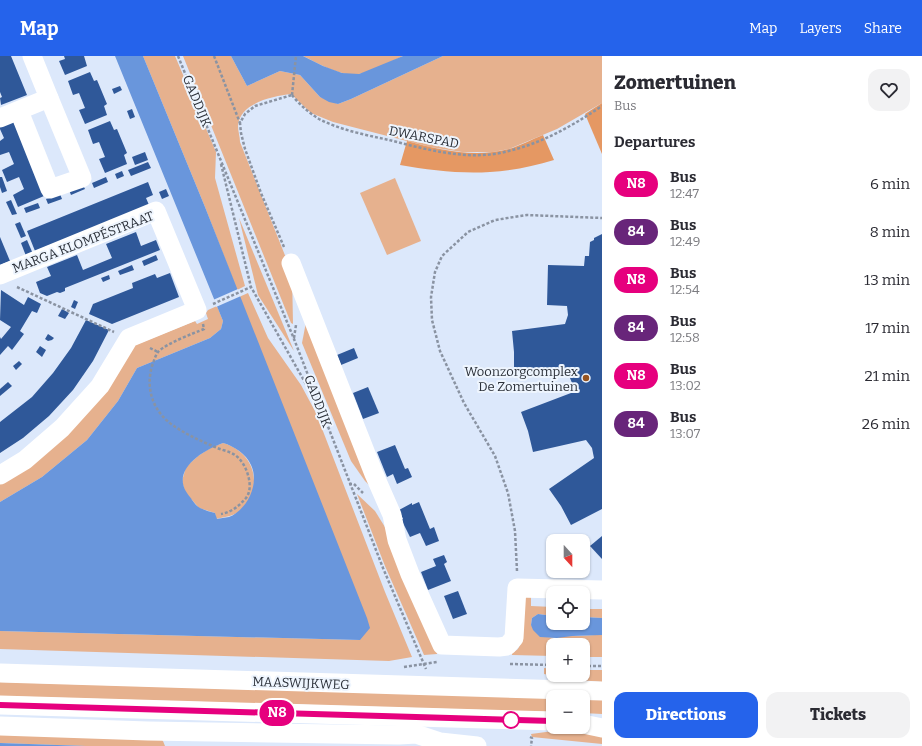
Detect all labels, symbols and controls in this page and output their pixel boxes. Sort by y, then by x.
text: Map [20,17,59,40]
text: Map [749,20,777,37]
text: Layers [799,20,842,37]
text: Share [864,20,902,37]
button: heart [868,69,910,111]
text: Zomertuinen [614,71,736,94]
street label: GADDIJK [180,73,215,130]
text: Bus [614,98,636,113]
street label: DWARSPAD [388,123,460,151]
text: Departures [614,133,695,151]
text: Bus [670,168,696,186]
text: N8 [626,175,646,192]
text: 6 min [870,175,910,193]
text: 12:47 [670,186,699,201]
street label: MARGA KLOMPÉSTRAAT [10,208,156,276]
text: Bus [670,216,696,234]
text: 84 [628,223,644,240]
text: 8 min [870,223,910,241]
text: 12:49 [670,234,700,249]
text: Bus [670,264,696,282]
text: N8 [626,271,646,288]
text: 13 min [864,271,910,289]
text: 12:54 [670,282,700,297]
text: Bus [670,312,696,330]
text: 84 [628,319,644,336]
text: 17 min [865,319,910,337]
text: 12:58 [670,330,700,345]
text: Bus [670,360,696,378]
place label: Woonzorgcomplex De Zomertuinen [464,364,579,394]
text: N8 [626,367,646,384]
text: 21 min [864,367,910,385]
street label: GADDIJK [301,373,335,430]
marker: Woonzorgcomplex De Zomertuinen [581,373,591,383]
text: 13:02 [670,378,701,393]
text: Bus [670,408,696,426]
text: 84 [628,415,644,432]
text: 26 min [862,415,910,433]
text: 13:07 [670,426,700,441]
north arrow [546,534,590,578]
map controls [546,534,590,734]
button: locate [546,586,590,630]
button: + [546,638,590,682]
street label: MAASWIJKWEG [252,674,350,692]
button: − [546,690,590,734]
button: Directions [614,692,758,738]
button: Tickets [766,692,910,738]
line badge: N8 [259,700,295,726]
text: N8 [267,704,287,721]
unlabelled marker [502,711,520,729]

